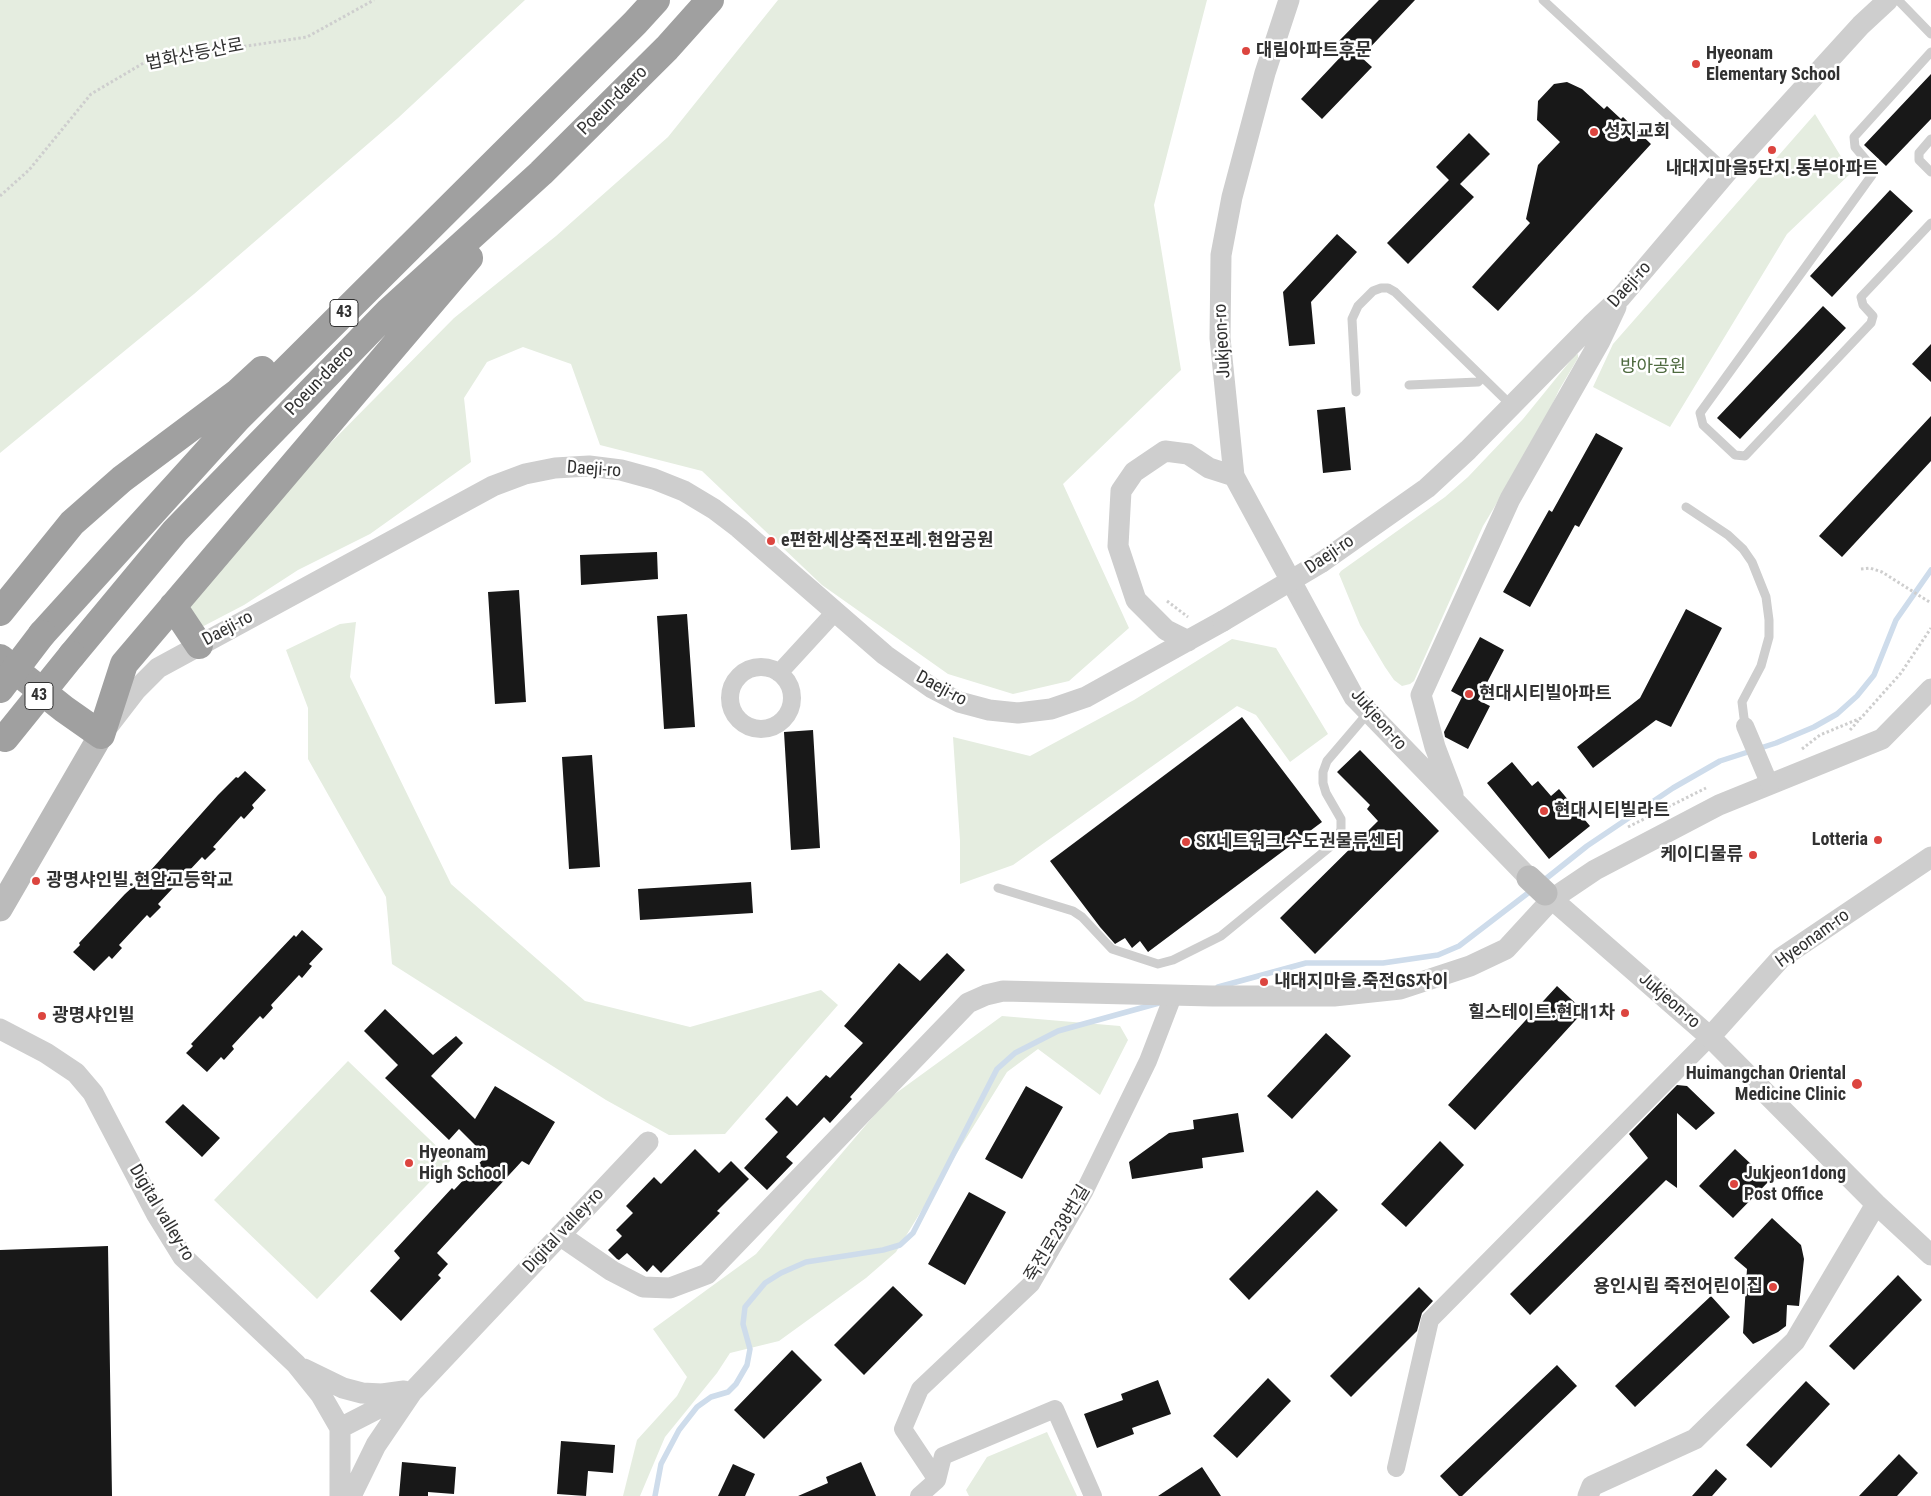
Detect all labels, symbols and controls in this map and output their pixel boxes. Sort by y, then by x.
street label: 법화산등산로 [144,35,246,75]
place label: 대림아파트후문 [1256,40,1372,62]
place label: Hyeonam Elementary School [1706,43,1840,86]
marker: 대림아파트후문 [1240,45,1252,57]
marker: Hyeonam Elementary School [1690,58,1702,70]
street label: Poeun-daero [574,62,652,140]
place label: 성지교회 [1604,121,1670,143]
marker: 성지교회 [1588,126,1600,138]
marker: 내대지마을5단지.동부아파트 [1766,144,1778,156]
place label: 내대지마을5단지.동부아파트 [1665,158,1879,180]
street label: Daeji-ro [1604,258,1656,312]
road number: 43 [330,300,358,326]
street label: Jukjeon-ro [1210,303,1236,379]
street label: Poeun-daero [281,341,359,421]
park label: 방아공원 [1620,356,1686,378]
street label: Daeji-ro [566,457,622,483]
place label: e편한세상죽전포레.현암공원 [781,530,994,552]
street label: Daeji-ro [1301,531,1359,579]
marker: e편한세상죽전포레.현암공원 [765,535,777,547]
street label: Daeji-ro [199,607,257,651]
street label: Daeji-ro [912,667,970,711]
road number: 43 [25,682,53,709]
place label: 현대시티빌아파트 [1479,683,1611,705]
street label: Jukjeon-ro [1345,685,1411,755]
marker: 현대시티빌아파트 [1463,688,1475,700]
place label: 현대시티빌라트 [1554,800,1670,822]
marker: 현대시티빌라트 [1538,805,1550,817]
place label: Lotteria [1812,829,1868,851]
place label: SK네트워크 수도권물류센터 [1196,831,1402,853]
marker: Lotteria [1872,834,1884,846]
marker: SK네트워크 수도권물류센터 [1180,836,1192,848]
place label: 케이디물류 [1660,844,1743,866]
marker: 케이디물류 [1747,849,1759,861]
place label: 광명샤인빌.현암고등학교 [46,870,233,892]
marker: 광명샤인빌.현암고등학교 [30,875,42,887]
street label: Hyeonam-ro [1772,905,1854,973]
street label: Jukjeon-ro [1634,968,1704,1034]
place label: 내대지마을.죽전GS자이 [1274,971,1449,993]
marker: 내대지마을.죽전GS자이 [1258,976,1270,988]
place label: 힐스테이트.현대1차 [1468,1002,1615,1024]
place label: 광명샤인빌 [52,1005,135,1027]
marker: 힐스테이트.현대1차 [1619,1007,1631,1019]
marker: 광명샤인빌 [36,1010,48,1022]
place label: Huimangchan Oriental Medicine Clinic [1686,1063,1846,1106]
marker: Huimangchan Oriental Medicine Clinic [1850,1077,1864,1091]
place label: Hyeonam High School [419,1142,506,1184]
marker: Hyeonam High School [403,1157,415,1169]
street label: Digital valley-ro [124,1161,198,1265]
place label: Jukjeon1dong Post Office [1744,1163,1846,1206]
marker: Jukjeon1dong Post Office [1728,1178,1740,1190]
street label: 죽전로238번길 [1021,1182,1095,1286]
street label: Digital valley-ro [519,1184,609,1278]
place label: 용인시립 죽전어린이집 [1593,1276,1763,1298]
marker: 용인시립 죽전어린이집 [1767,1281,1779,1293]

